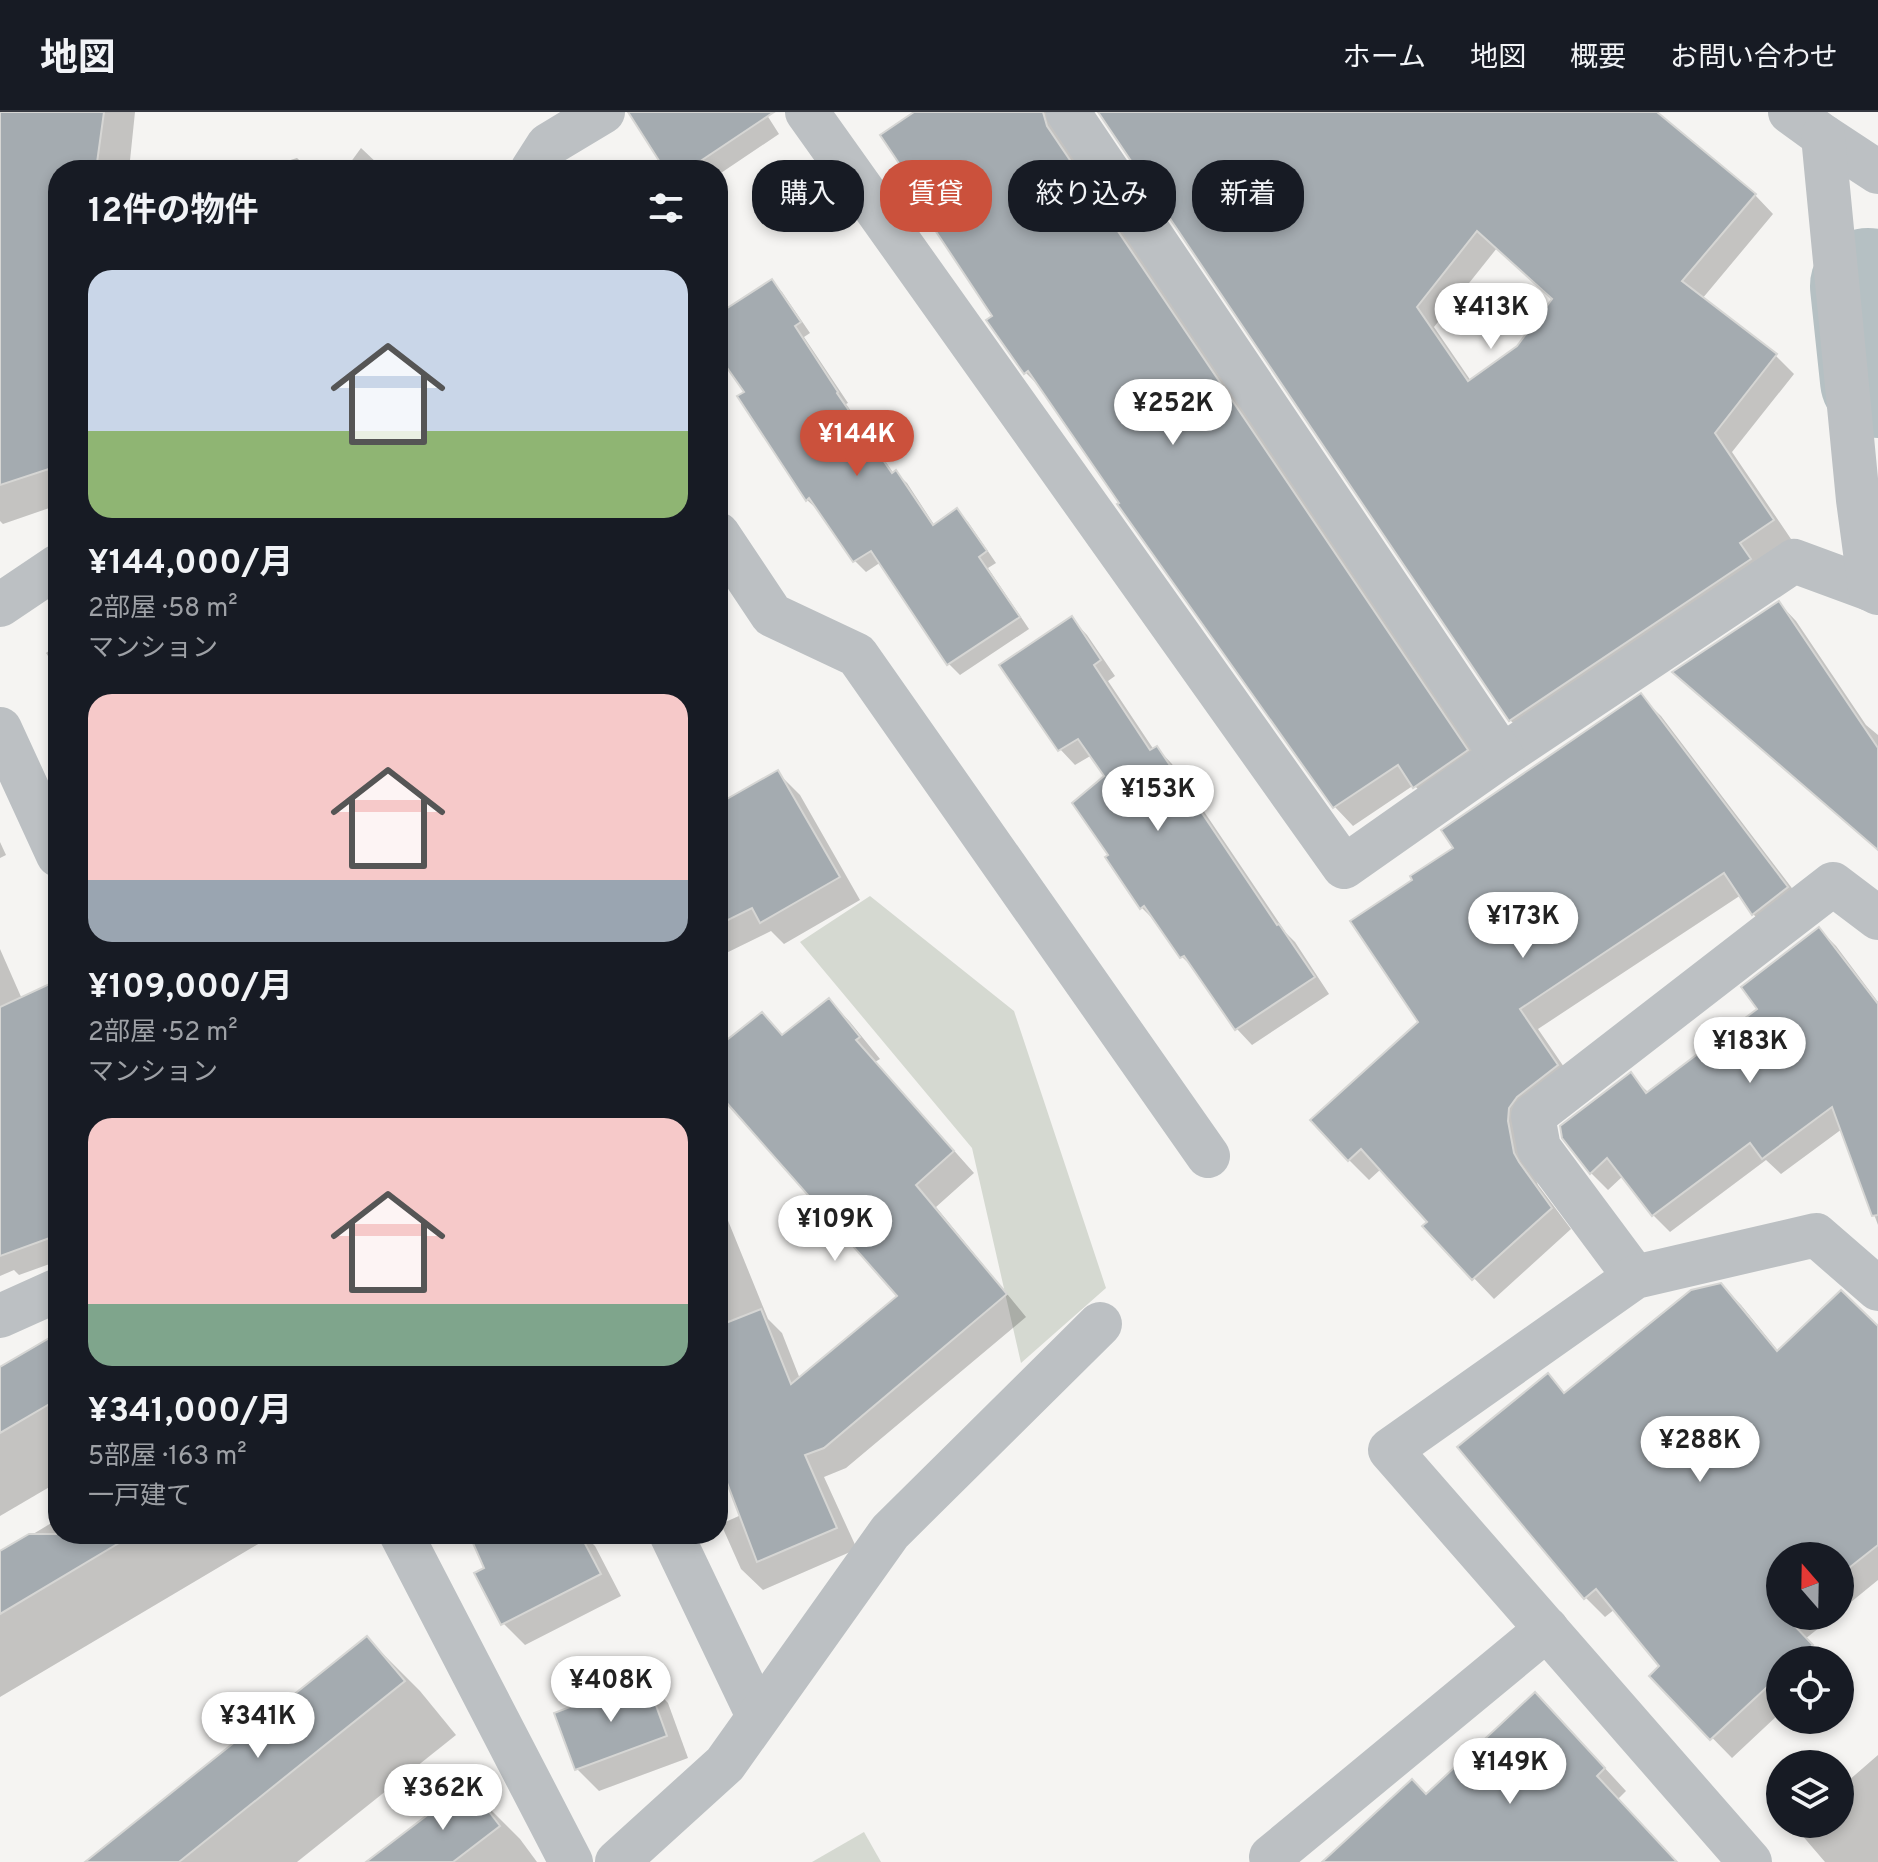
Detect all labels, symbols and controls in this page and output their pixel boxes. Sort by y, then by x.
text: 地図 [40,36,116,85]
text: ホーム [1343,41,1426,77]
text: 地図 [1470,41,1526,77]
text: 概要 [1570,41,1626,77]
text: お問い合わせ [1670,41,1838,77]
chip: 購入 [752,160,864,232]
chip: 賃貸 [880,160,992,232]
chip: 絞り込み [1008,160,1176,232]
chip: 新着 [1192,160,1304,232]
icon: filters [644,186,688,230]
text: 12件の物件 [88,191,258,234]
pin: ¥413K [1435,283,1547,351]
text: ¥413K [1453,292,1529,325]
icon: home [316,322,460,466]
pin: ¥252K [1117,379,1229,447]
text: ¥252K [1132,388,1214,421]
pin: ¥144K [801,410,913,478]
text: ¥144K [818,419,896,452]
text: ¥144,000/月 [88,543,293,586]
text: 2部屋 · 58 m² [88,593,238,626]
text: マンション [88,633,218,666]
icon: home [316,746,460,890]
pin: ¥153K [1102,765,1214,833]
text: ¥153K [1120,774,1196,807]
pin: ¥173K [1467,892,1579,960]
text: ¥173K [1486,901,1560,934]
text: ¥109,000/月 [88,967,293,1010]
text: 2部屋 · 52 m² [88,1017,238,1050]
pin: ¥183K [1694,1017,1806,1085]
text: ¥183K [1712,1026,1788,1059]
text: マンション [88,1057,218,1090]
icon: home [316,1170,460,1314]
pin: ¥109K [779,1195,891,1263]
text: ¥109K [796,1204,874,1237]
text: ¥341,000/月 [88,1391,292,1434]
pin: ¥288K [1644,1416,1756,1484]
text: ¥288K [1659,1425,1741,1458]
text: 5部屋 · 163 m² [88,1441,247,1474]
text: 一戸建て [88,1481,192,1514]
north arrow [1766,1542,1854,1630]
map controls [1766,1542,1854,1838]
button: locate [1766,1646,1854,1734]
pin: ¥408K [555,1656,667,1724]
text: ¥408K [569,1665,653,1698]
pin: ¥341K [202,1692,314,1760]
text: ¥341K [220,1701,296,1734]
pin: ¥149K [1454,1738,1566,1806]
text: ¥149K [1471,1747,1549,1780]
button: layers [1766,1750,1854,1838]
pin: ¥362K [387,1764,499,1832]
text: ¥362K [402,1773,484,1806]

